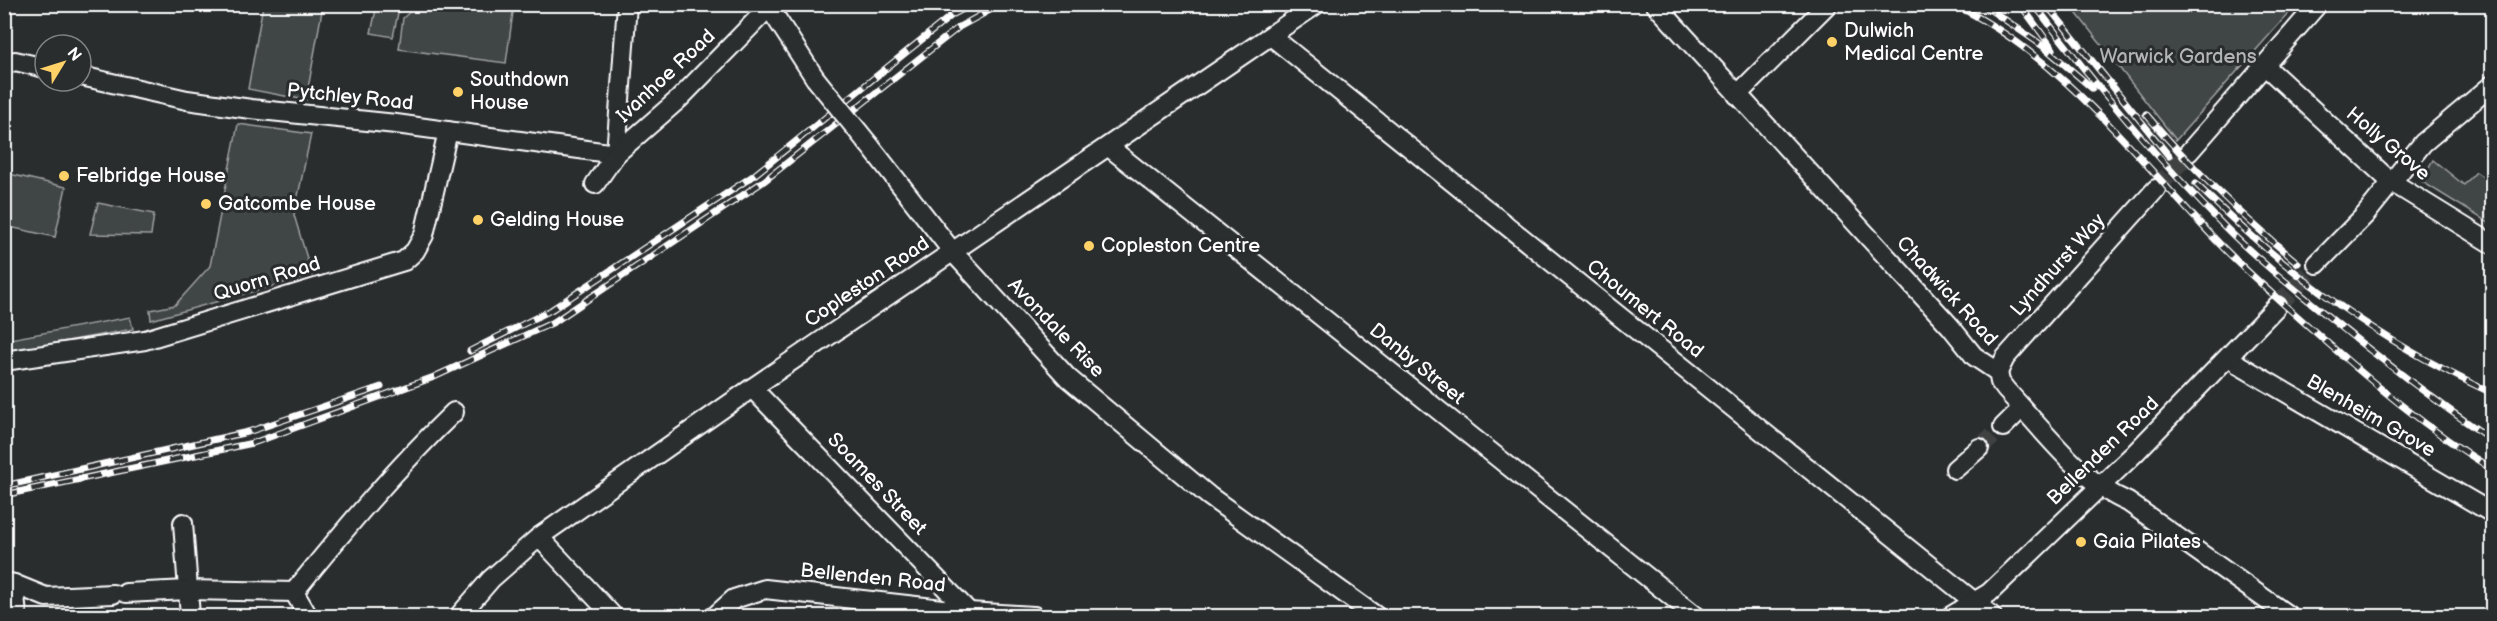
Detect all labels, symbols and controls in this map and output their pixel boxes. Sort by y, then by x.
place label: Dulwich Medical Centre [1844,19,1983,66]
street label: Ivanhoe Road [612,24,720,128]
north arrow [33,33,93,93]
marker: Dulwich Medical Centre [1825,35,1839,49]
text: N [62,44,85,65]
park label: Warwick Gardens [2099,45,2257,69]
place label: Southdown House [470,68,569,115]
street label: Pytchley Road [286,78,414,116]
marker: Southdown House [451,85,465,99]
street label: Holly Grove [2341,102,2435,186]
place label: Felbridge House [76,164,226,188]
marker: Felbridge House [57,169,71,183]
place label: Gatcombe House [218,192,376,216]
marker: Gatcombe House [199,197,213,211]
place label: Gelding House [490,208,624,232]
street label: Lyndhurst Way [2006,209,2110,321]
marker: Gelding House [471,213,485,227]
street label: Copleston Road [800,231,934,333]
street label: Chadwick Road [1891,231,2003,351]
place label: Copleston Centre [1101,234,1260,258]
marker: Copleston Centre [1082,239,1096,253]
street label: Quorn Road [211,251,323,307]
street label: Choumert Road [1582,255,1708,363]
street label: Avondale Rise [1003,273,1109,383]
street label: Danby Street [1364,318,1470,410]
street label: Blenheim Grove [2302,369,2440,463]
street label: Bellenden Road [2042,392,2164,510]
street label: Soames Street [822,428,932,540]
place label: Gaia Pilates [2093,530,2201,554]
marker: Gaia Pilates [2074,535,2088,549]
street label: Bellenden Road [799,558,947,598]

